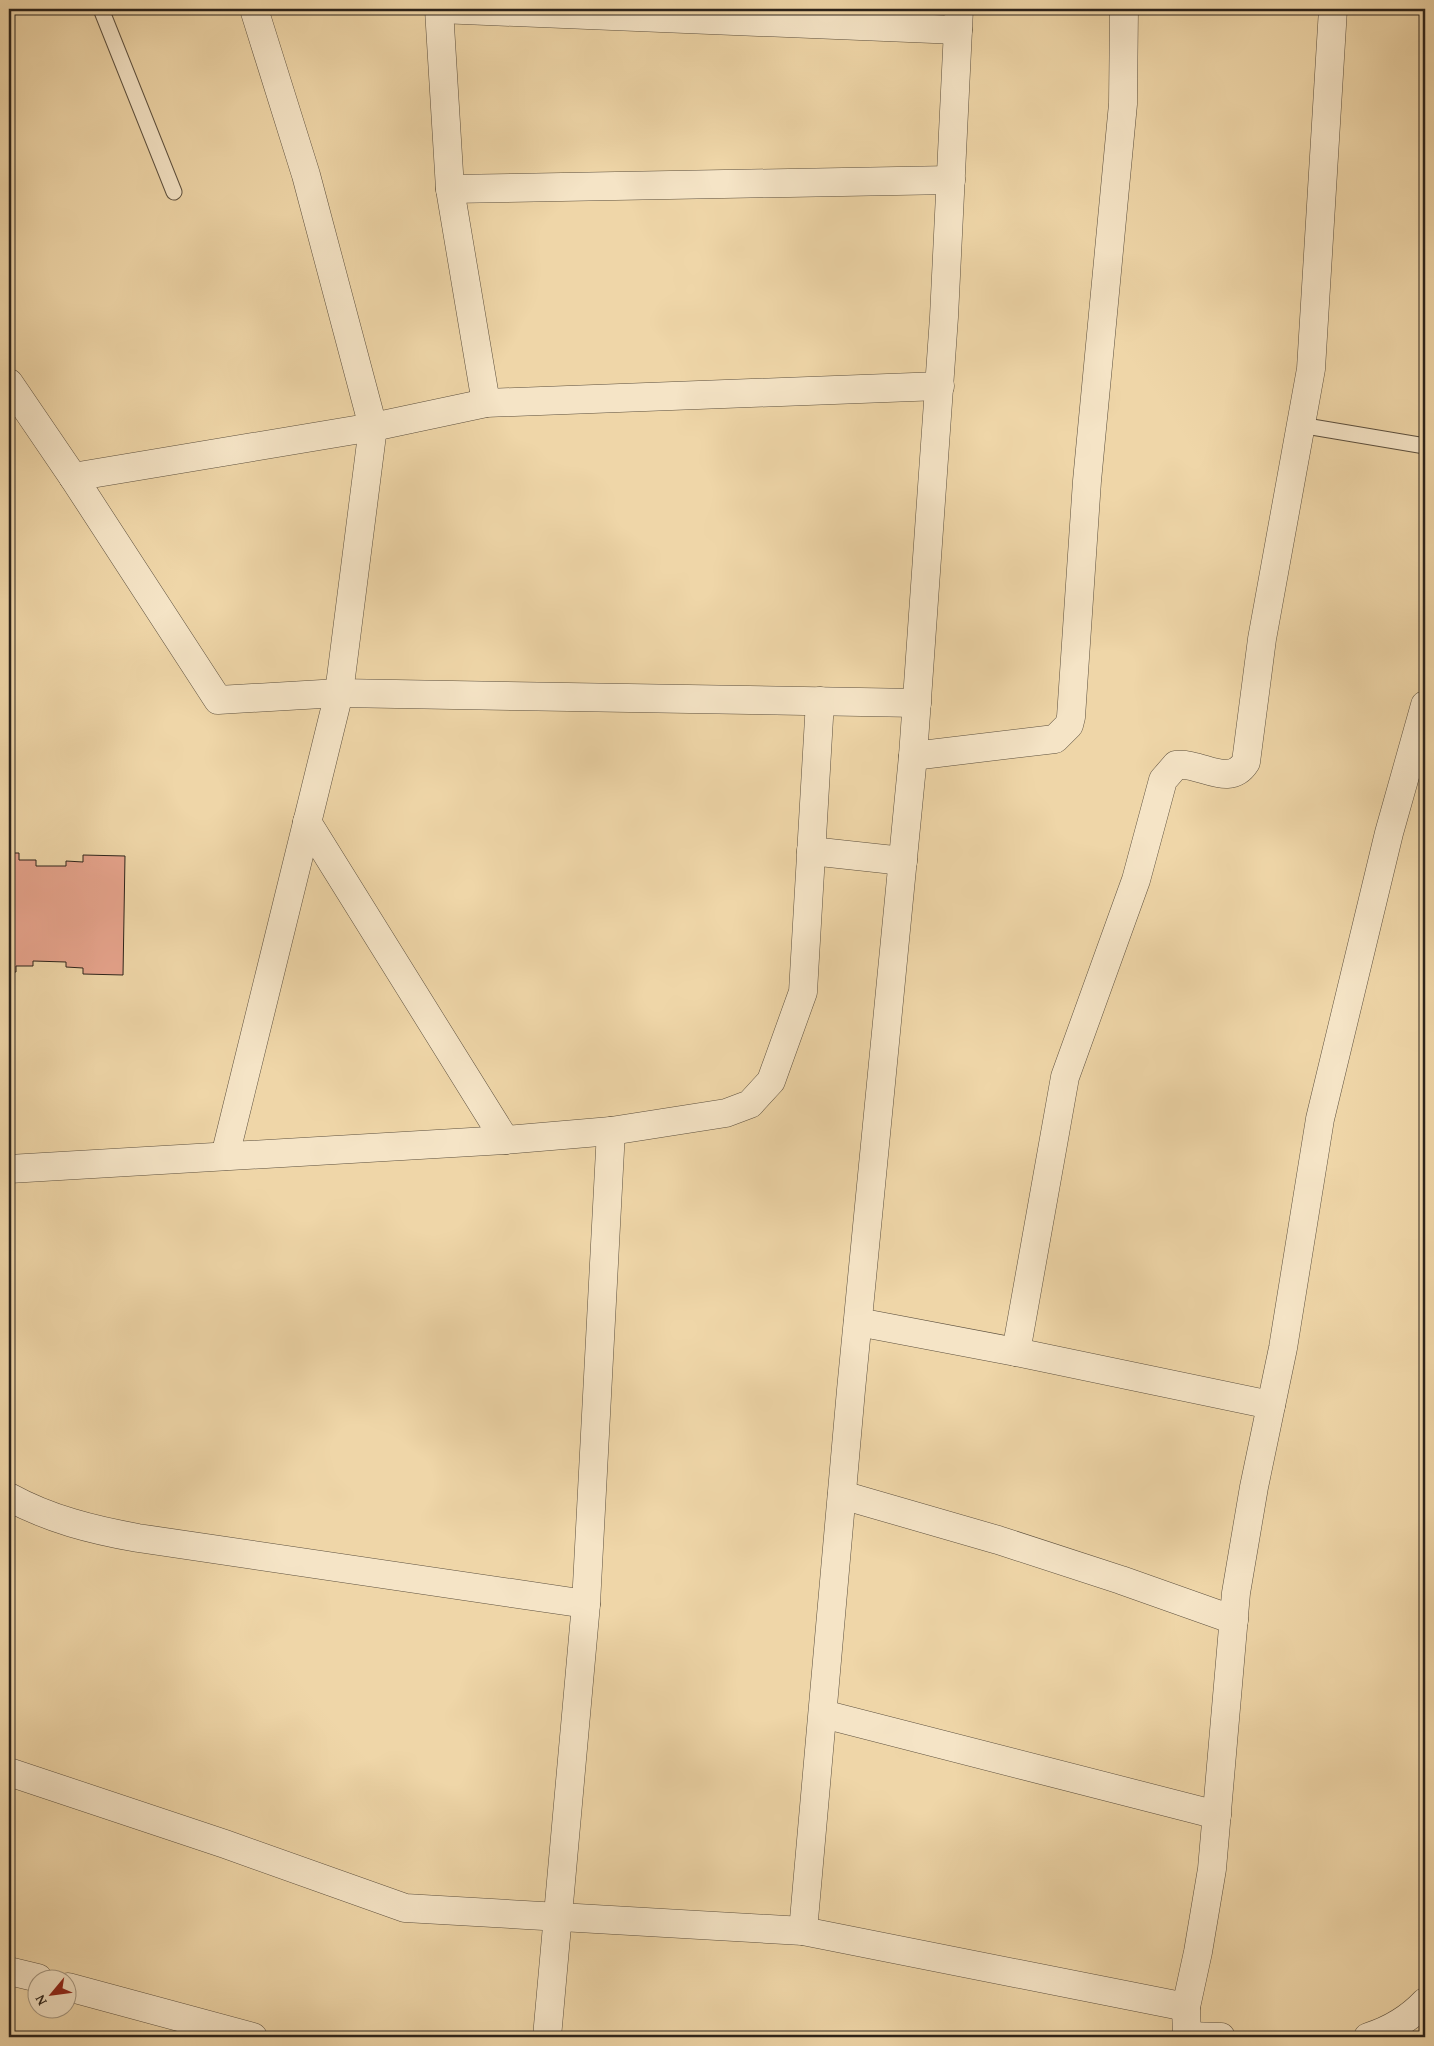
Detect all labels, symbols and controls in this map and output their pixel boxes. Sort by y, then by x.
north arrow [28,1968,78,2018]
text: N [29,1991,52,2009]

